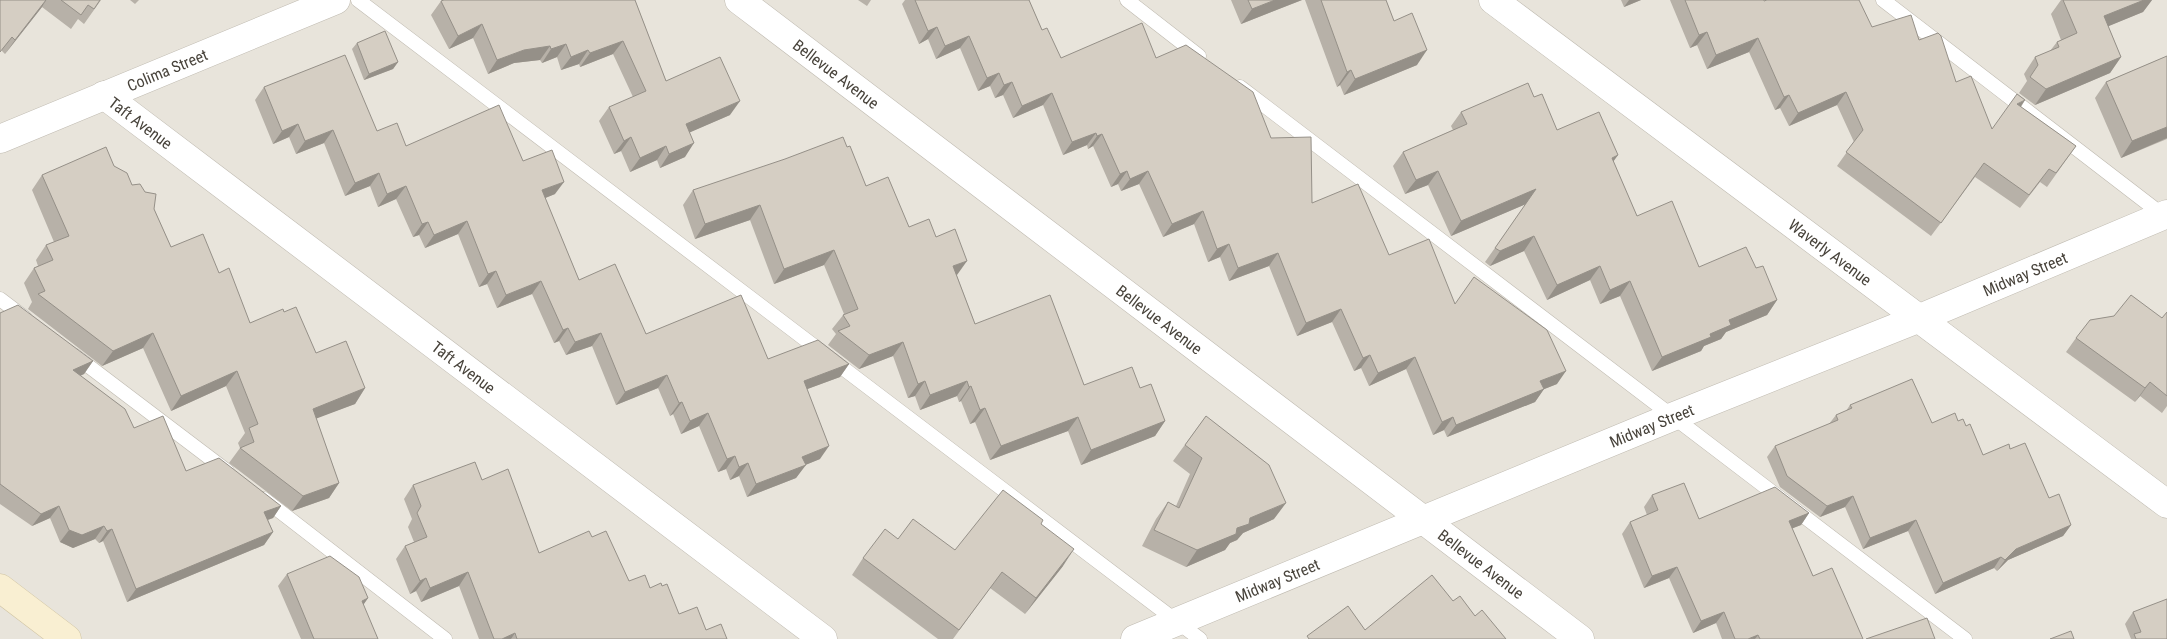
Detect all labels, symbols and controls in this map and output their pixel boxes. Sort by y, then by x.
street label: Bellevue Avenue [789,36,883,113]
street label: Colima Street [124,45,211,95]
street label: Taft Avenue [105,93,176,153]
street label: Waverly Avenue [1785,215,1875,290]
street label: Midway Street [1980,248,2070,300]
street label: Bellevue Avenue [1112,281,1206,358]
street label: Taft Avenue [428,337,499,398]
street label: Midway Street [1607,400,1697,452]
street label: Bellevue Avenue [1434,526,1527,603]
street label: Midway Street [1233,555,1323,607]

